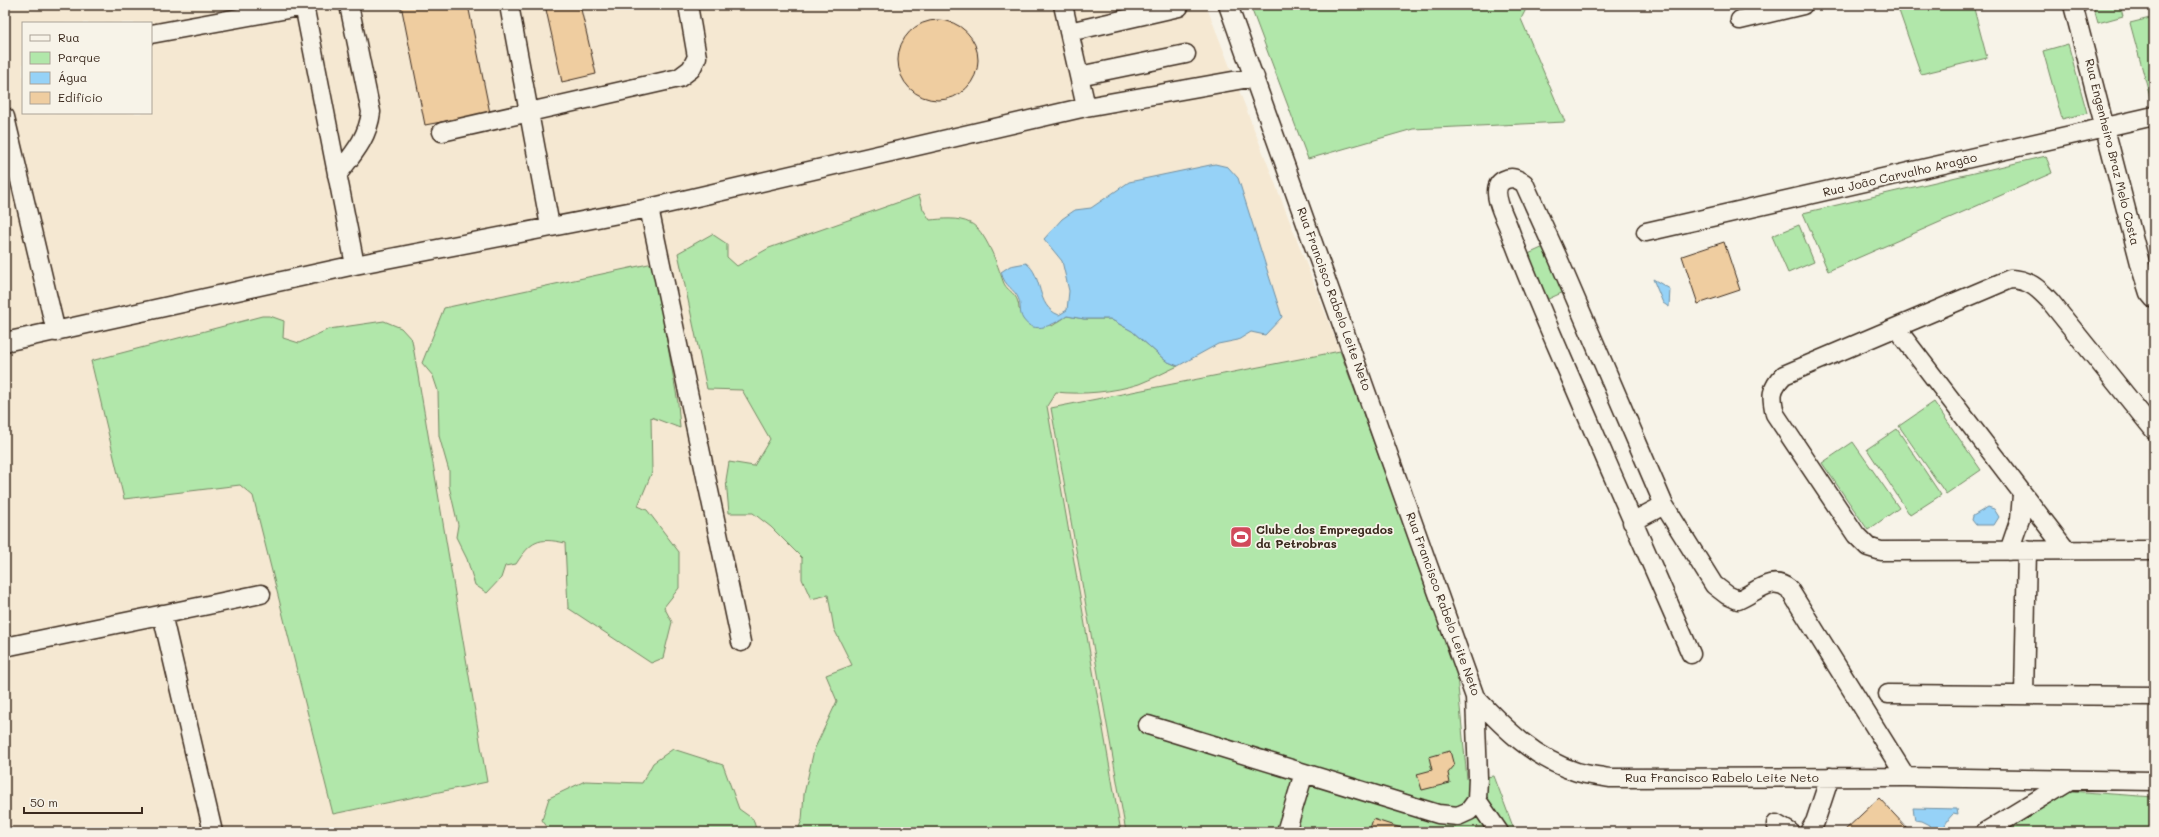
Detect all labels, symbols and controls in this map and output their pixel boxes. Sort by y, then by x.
legend [22,22,152,114]
text: Rua [58,29,80,45]
text: Parque [58,49,101,65]
street label: Rua Engenheiro Braz Melo Costa [2082,57,2144,247]
text: Água [58,69,87,85]
text: Edifício [58,89,102,105]
street label: Rua João Carvalho Aragão [1821,148,1978,200]
street label: Rua Francisco Rabelo Leite Neto [1294,205,1376,392]
street label: Rua Francisco Rabelo Leite Neto [1403,510,1485,697]
place label: Clube dos Empregados da Petrobras [1256,521,1393,551]
sports icon: Clube dos Empregados da Petrobras [1228,524,1254,550]
street label: Rua Francisco Rabelo Leite Neto [1625,769,1819,785]
scale bar [24,789,142,815]
text: 50 m [30,794,58,810]

